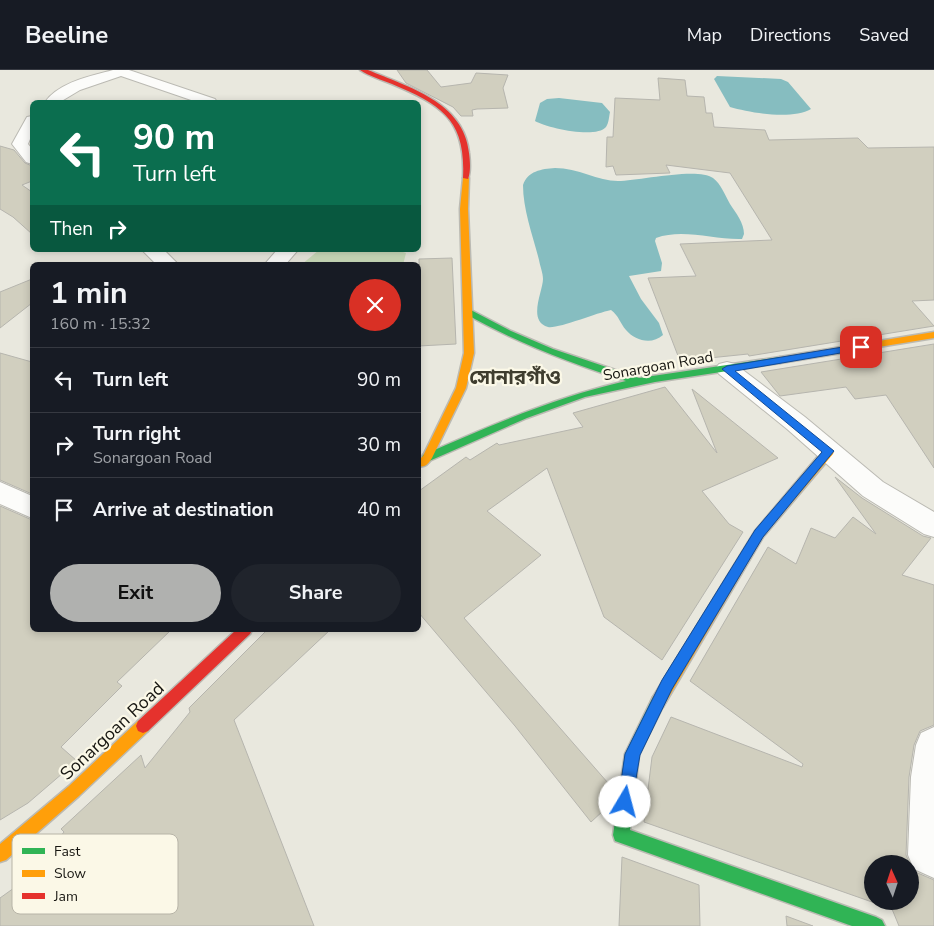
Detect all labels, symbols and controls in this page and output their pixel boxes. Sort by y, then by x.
text: Beeline [25,19,108,51]
text: Map [687,23,722,47]
text: Directions [750,23,831,47]
text: Saved [859,23,909,47]
text: 90 m [133,114,215,161]
icon: left [50,120,115,185]
text: Turn left [133,159,216,189]
icon: right [103,215,131,243]
text: Then [50,216,93,242]
text: 1 min [50,273,128,314]
button: close [349,279,401,331]
text: 160 m · 15:32 [50,313,151,335]
pin [840,326,882,368]
icon: arrive [847,333,875,361]
street label: Sonargoan Road [601,346,715,386]
district label: সোনারগাঁও [469,364,561,391]
icon: left [50,366,78,394]
text: Turn left [93,367,168,393]
text: 90 m [357,367,401,393]
text: Turn right [93,421,180,447]
icon: right [50,431,78,459]
text: 30 m [357,432,401,458]
text: Sonargoan Road [93,447,212,469]
icon: arrive [50,496,78,524]
text: Arrive at destination [93,497,274,523]
text: 40 m [357,497,401,523]
button: Exit [50,564,221,622]
button: Share [231,564,401,622]
street label: Sonargoan Road [55,677,169,785]
position arrow [598,775,650,827]
legend [12,834,178,914]
text: Fast [54,842,80,861]
north arrow [864,855,919,910]
map controls [864,855,919,910]
text: Slow [54,864,86,883]
text: Jam [53,887,78,906]

